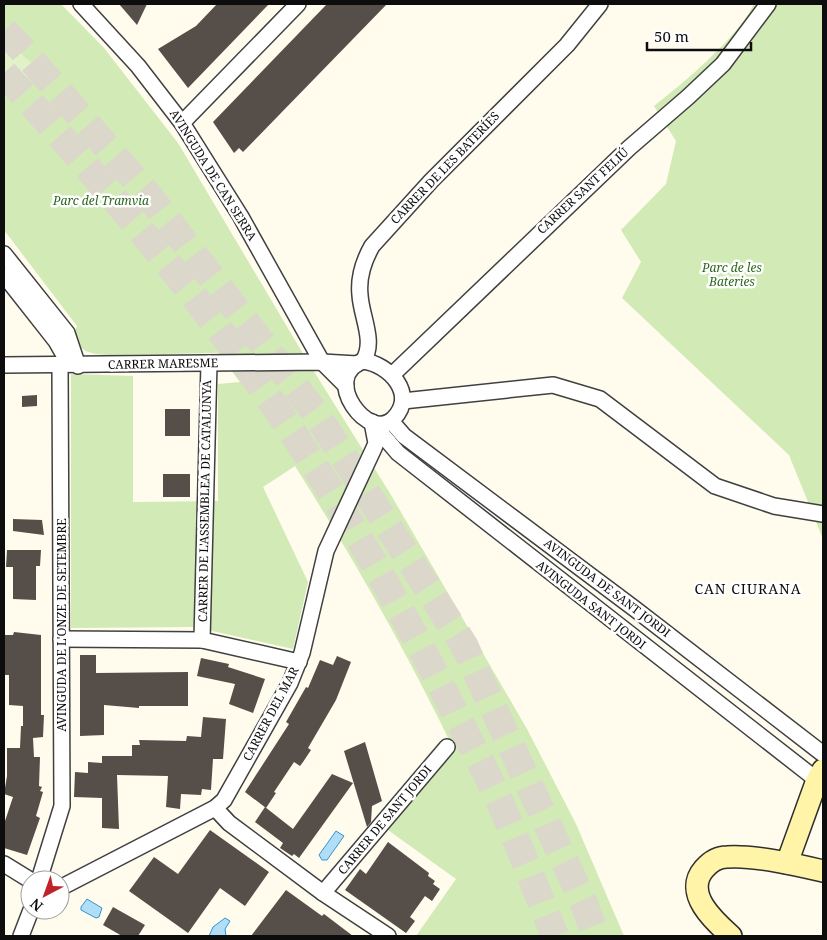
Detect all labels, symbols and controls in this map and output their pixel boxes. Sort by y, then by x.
scale bar [647,20,751,52]
text: 50 m [654,26,689,46]
street label: AVINGUDA DE CAN SERRA [166,106,261,244]
street label: CARRER DE LES BATERÍES [386,108,503,228]
street label: CARRER SANT FELIÚ [533,143,632,238]
park label: Parc del Tramvia [52,192,149,209]
park label: Parc de les Bateries [701,259,762,290]
street label: CARRER MARESME [108,354,218,373]
street label: CARRER DE L'ASSEMBLEA DE CATALUNYA [194,379,215,622]
street label: AVINGUDA DE L'ONZE DE SETEMBRE [53,518,70,732]
street label: AVINGUDA DE SANT JORDI [541,534,674,641]
street label: AVINGUDA SANT JORDI [533,556,650,653]
district label: CAN CIURANA [694,579,802,598]
street label: CARRER DEL MAR [239,664,303,764]
street label: CARRER DE SANT JORDI [334,761,435,878]
north arrow [20,870,70,920]
text: N [26,894,47,916]

